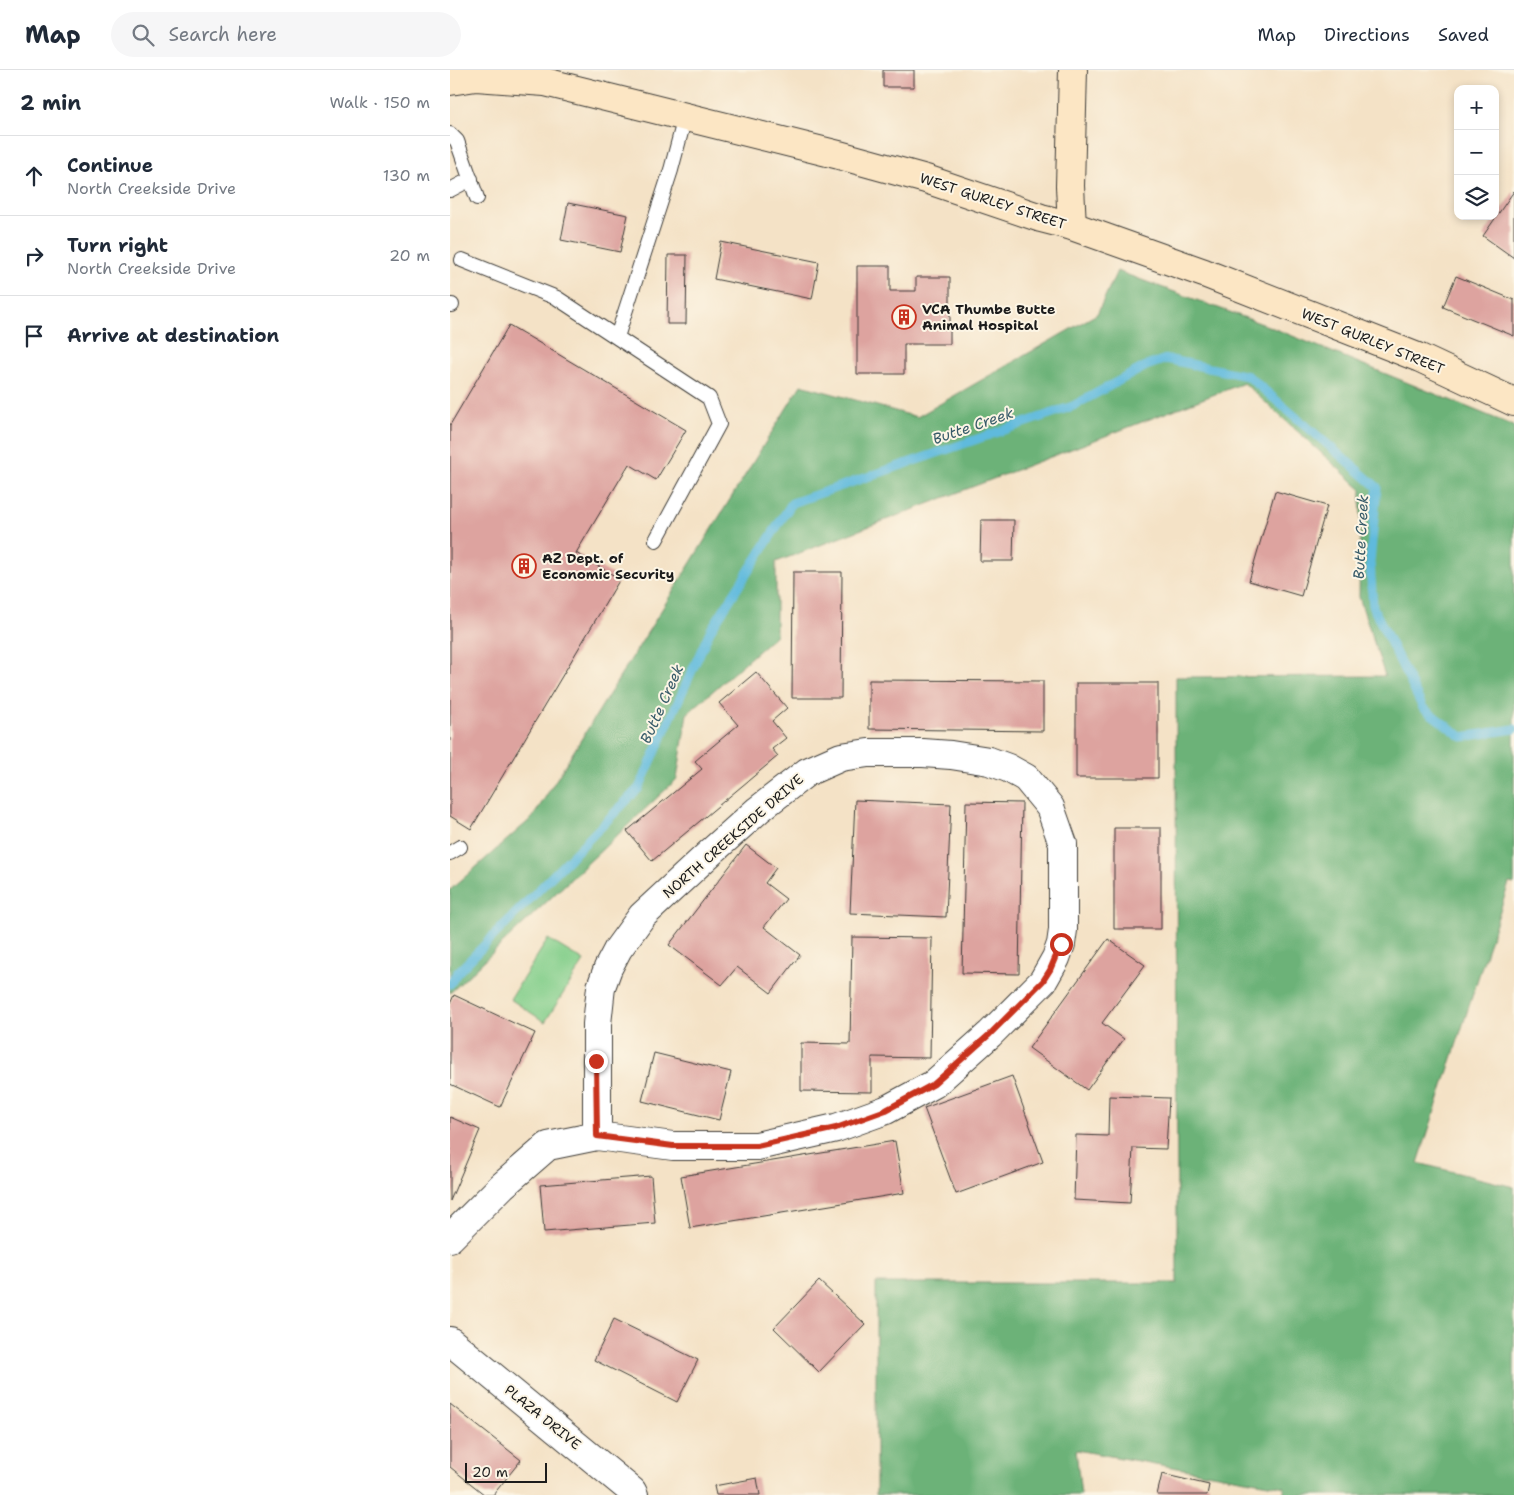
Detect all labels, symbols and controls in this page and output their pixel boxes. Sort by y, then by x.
search box [111,12,461,57]
text: Map [25,19,81,51]
icon: search [129,21,157,49]
text: Search here [169,22,277,47]
text: Map [1258,23,1296,47]
text: Directions [1324,23,1410,47]
text: Saved [1438,23,1489,47]
map controls [1454,85,1499,220]
button: + [1454,85,1499,130]
text: 2 min [20,89,81,117]
text: Walk · 150 m [329,92,430,113]
button: − [1454,130,1499,175]
text: Continue [67,153,153,178]
icon: ahead [20,162,48,190]
text: 130 m [383,165,430,186]
street label: WEST GURLEY STREET [917,169,1069,233]
button: layers [1454,175,1499,220]
text: North Creekside Drive [67,178,236,199]
text: Turn right [67,233,168,258]
icon: right [20,242,48,270]
text: 20 m [389,245,430,266]
text: North Creekside Drive [67,258,236,279]
place label: VCA Thumbe Butte Animal Hospital [922,300,1055,334]
building icon: VCA Thumbe Butte Animal Hospital [891,304,917,330]
street label: WEST GURLEY STREET [1299,304,1448,378]
icon: arrive [20,322,48,350]
text: Arrive at destination [67,323,279,348]
water label: Butte Creek [930,403,1017,449]
water label: Butte Creek [1349,494,1373,580]
place label: AZ Dept. of Economic Security [542,549,674,583]
building icon: AZ Dept. of Economic Security [511,553,537,579]
water label: Butte Creek [636,661,688,747]
street label: NORTH CREEKSIDE DRIVE [659,770,807,902]
route start [1050,933,1073,956]
route end [585,1050,608,1073]
street label: PLAZA DRIVE [501,1381,585,1454]
scale bar [465,1460,548,1483]
text: 20 m [472,1463,508,1481]

